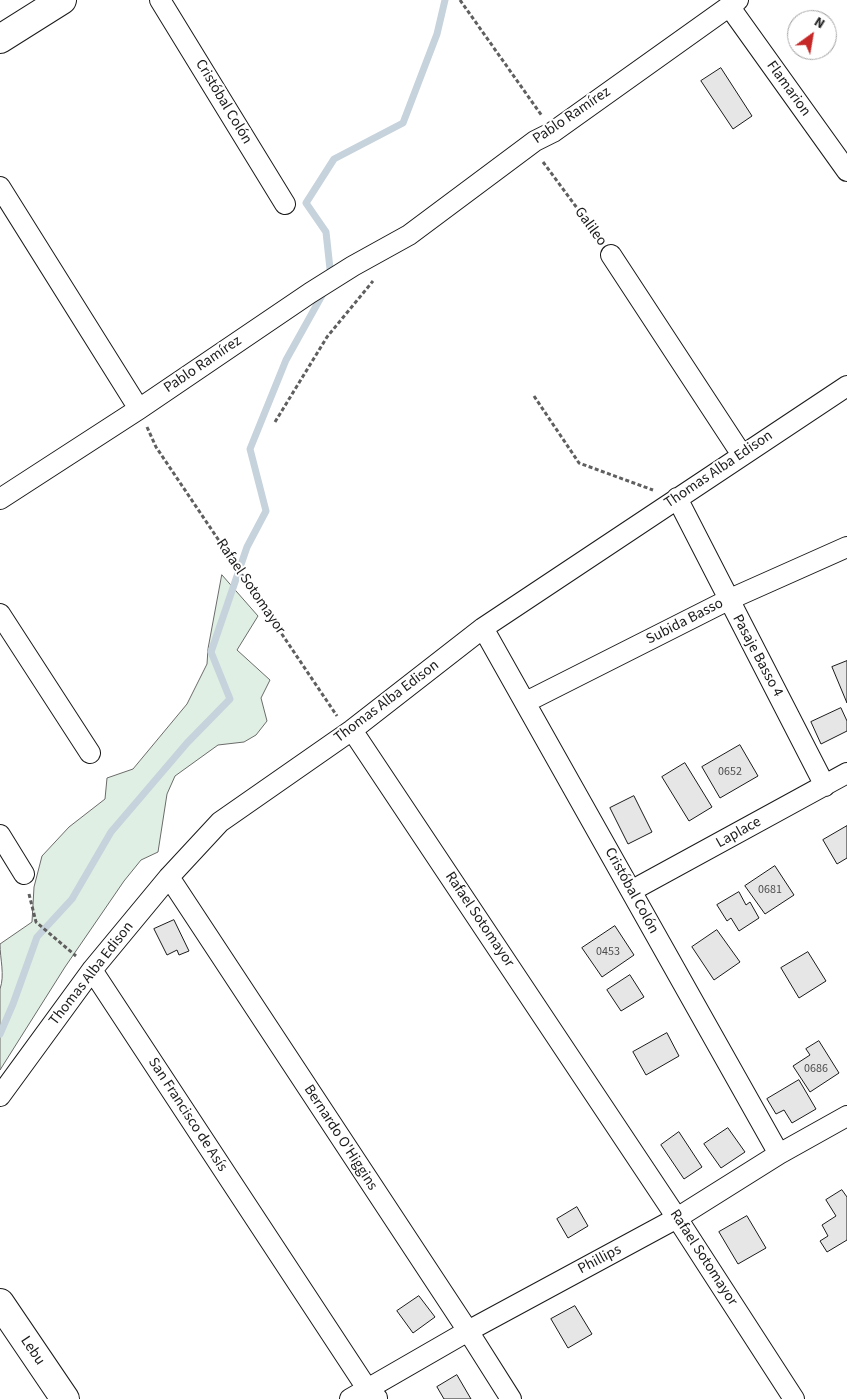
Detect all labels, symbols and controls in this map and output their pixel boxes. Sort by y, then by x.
north arrow [787,10,837,60]
text: N [810,12,829,34]
street label: Cristóbal Colón [191,56,255,148]
street label: Flamarion [762,58,814,120]
street label: Pablo Ramírez [530,83,614,149]
street label: Galileo [570,204,610,250]
street label: Pablo Ramírez [161,332,245,398]
street label: Thomas Alba Edison [661,427,777,513]
street label: Rafael Sotomayor [211,536,289,638]
street label: Subida Basso [643,595,727,649]
street label: Pasaje Basso 4 [728,612,786,700]
street label: Thomas Alba Edison [331,657,443,747]
house number: 0652 [718,765,742,779]
street label: Laplace [713,813,765,853]
street label: Cristóbal Colón [600,845,662,937]
street label: Rafael Sotomayor [440,869,518,971]
house number: 0681 [758,883,782,897]
street label: Thomas Alba Edison [46,919,138,1029]
house number: 0453 [596,945,620,959]
street label: San Francisco de Asís [143,1055,231,1175]
house number: 0686 [804,1062,828,1076]
street label: Bernardo O'Higgins [299,1082,381,1194]
street label: Rafael Sotomayor [665,1207,741,1309]
street label: Phillips [575,1241,625,1279]
street label: Lebu [16,1333,48,1369]

